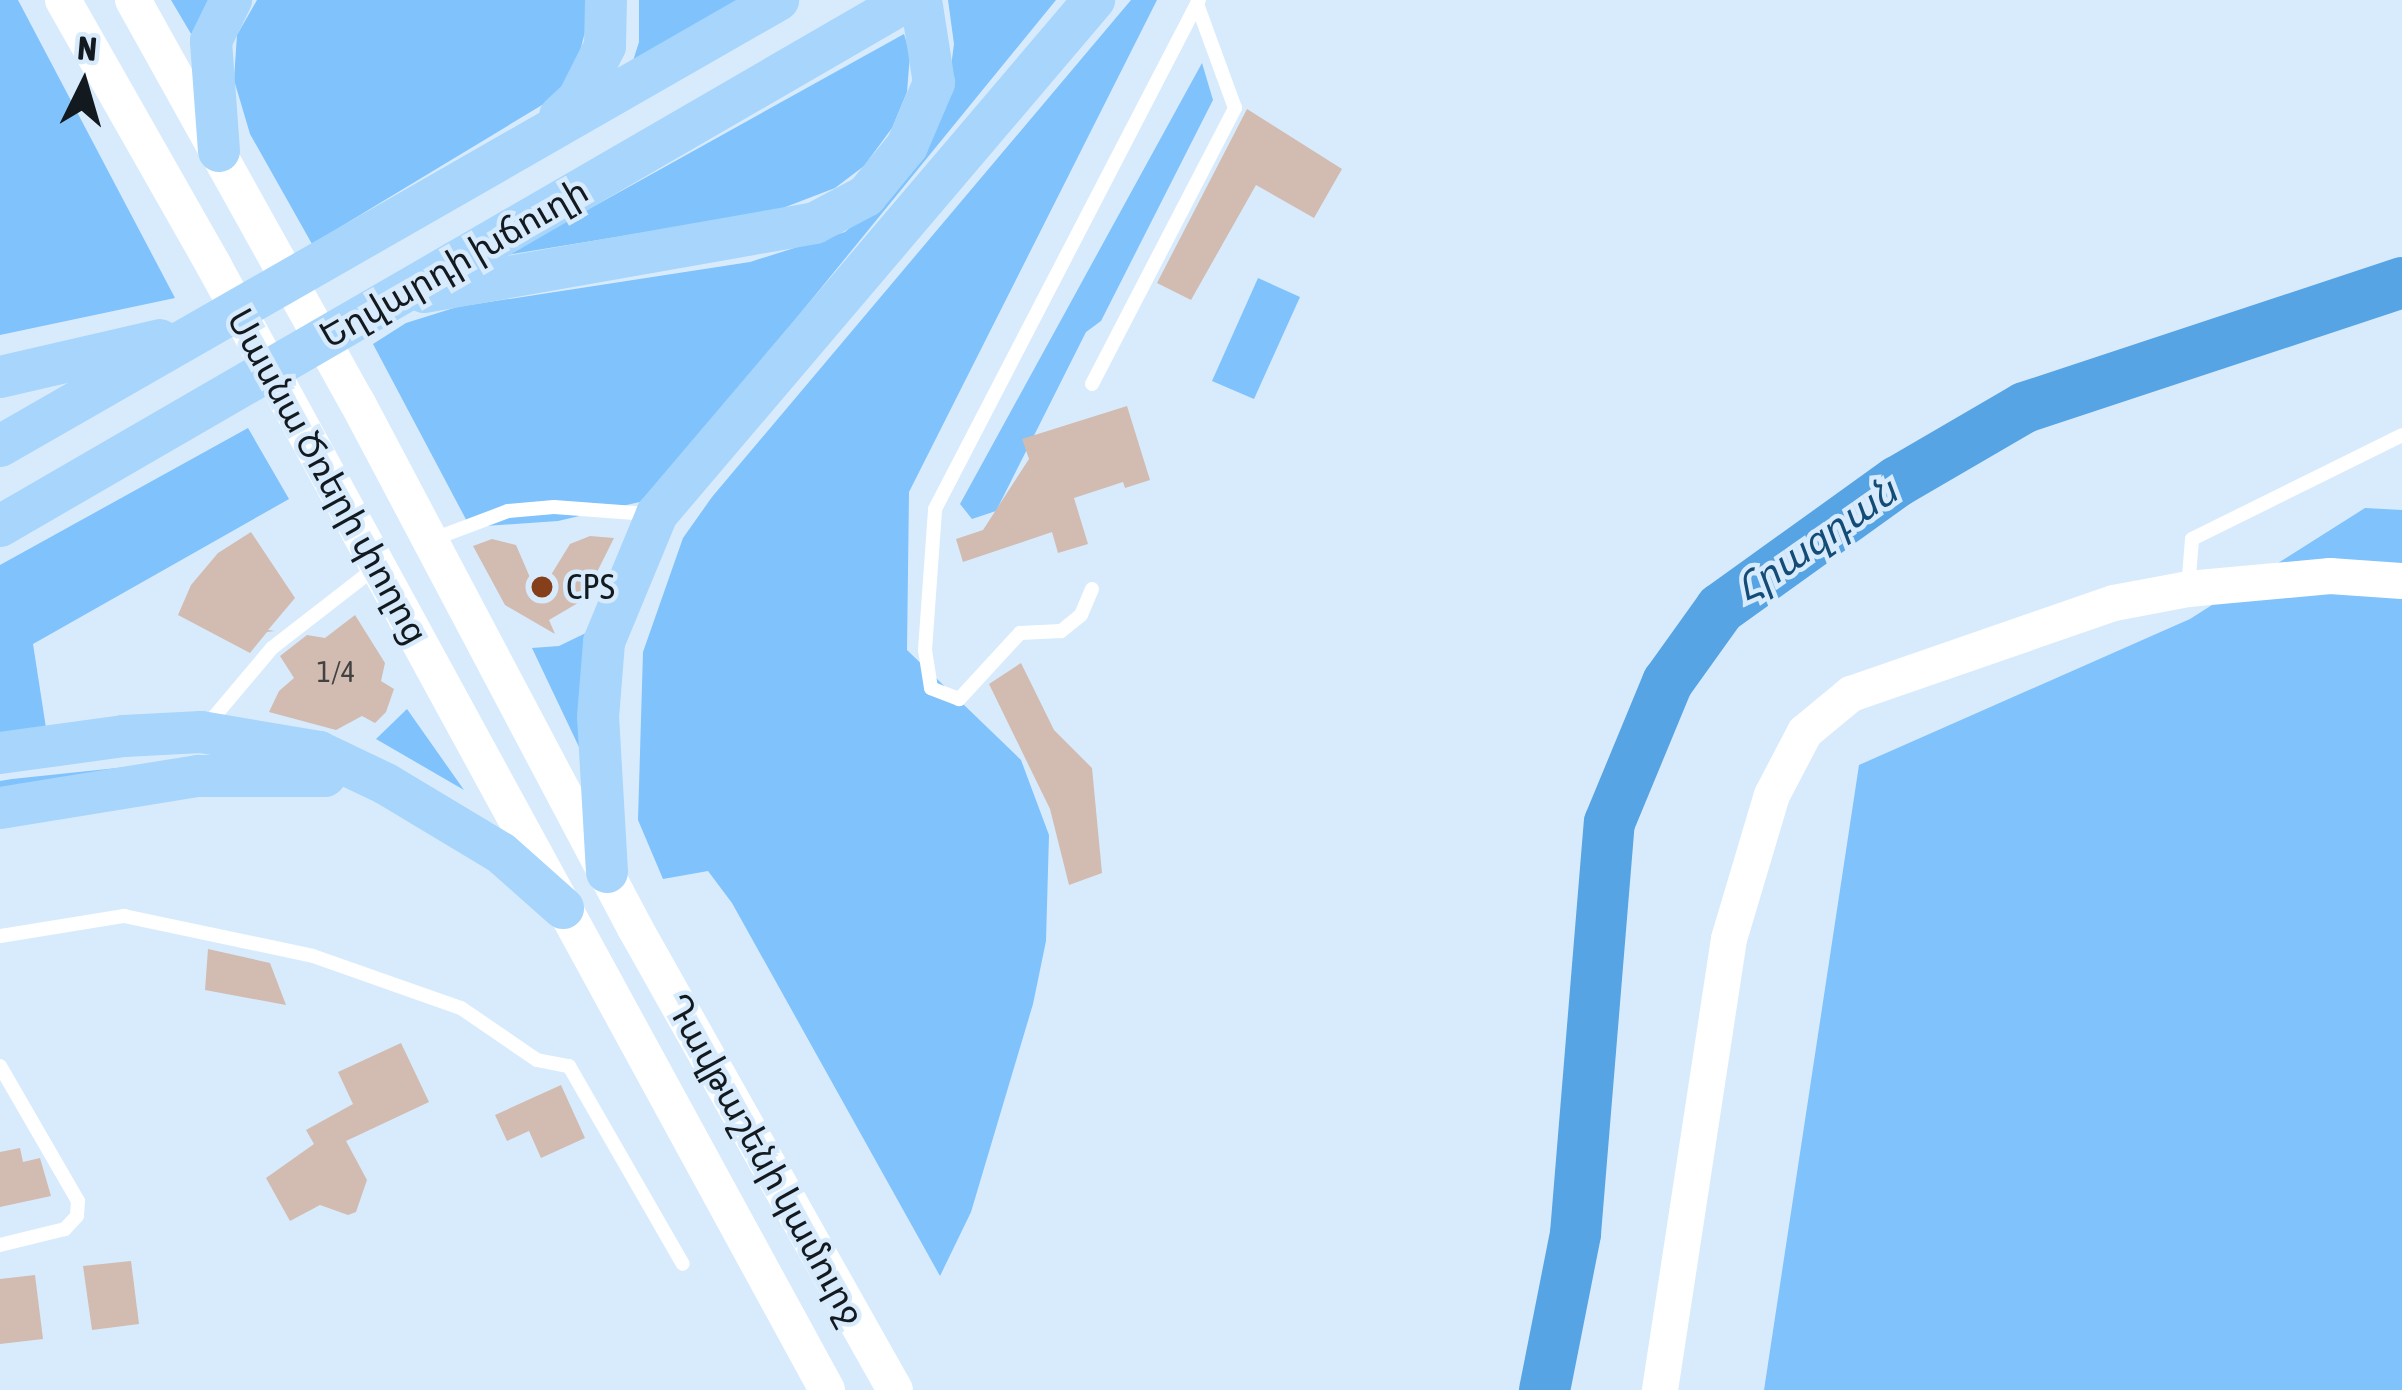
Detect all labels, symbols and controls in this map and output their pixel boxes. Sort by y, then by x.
north arrow [24,24,144,144]
text: N [76,28,98,68]
street label: Եղվարդի խճուղի [312,169,596,357]
street label: Սասնա Ծռերի փողոց [218,301,438,651]
water label: Հրազդան [1726,467,1906,613]
place label: CPS [566,565,615,609]
marker: CPS [529,574,555,600]
house number: 1/4 [317,653,355,689]
street label: Դավթաշենի կամուրջ [656,986,874,1332]

